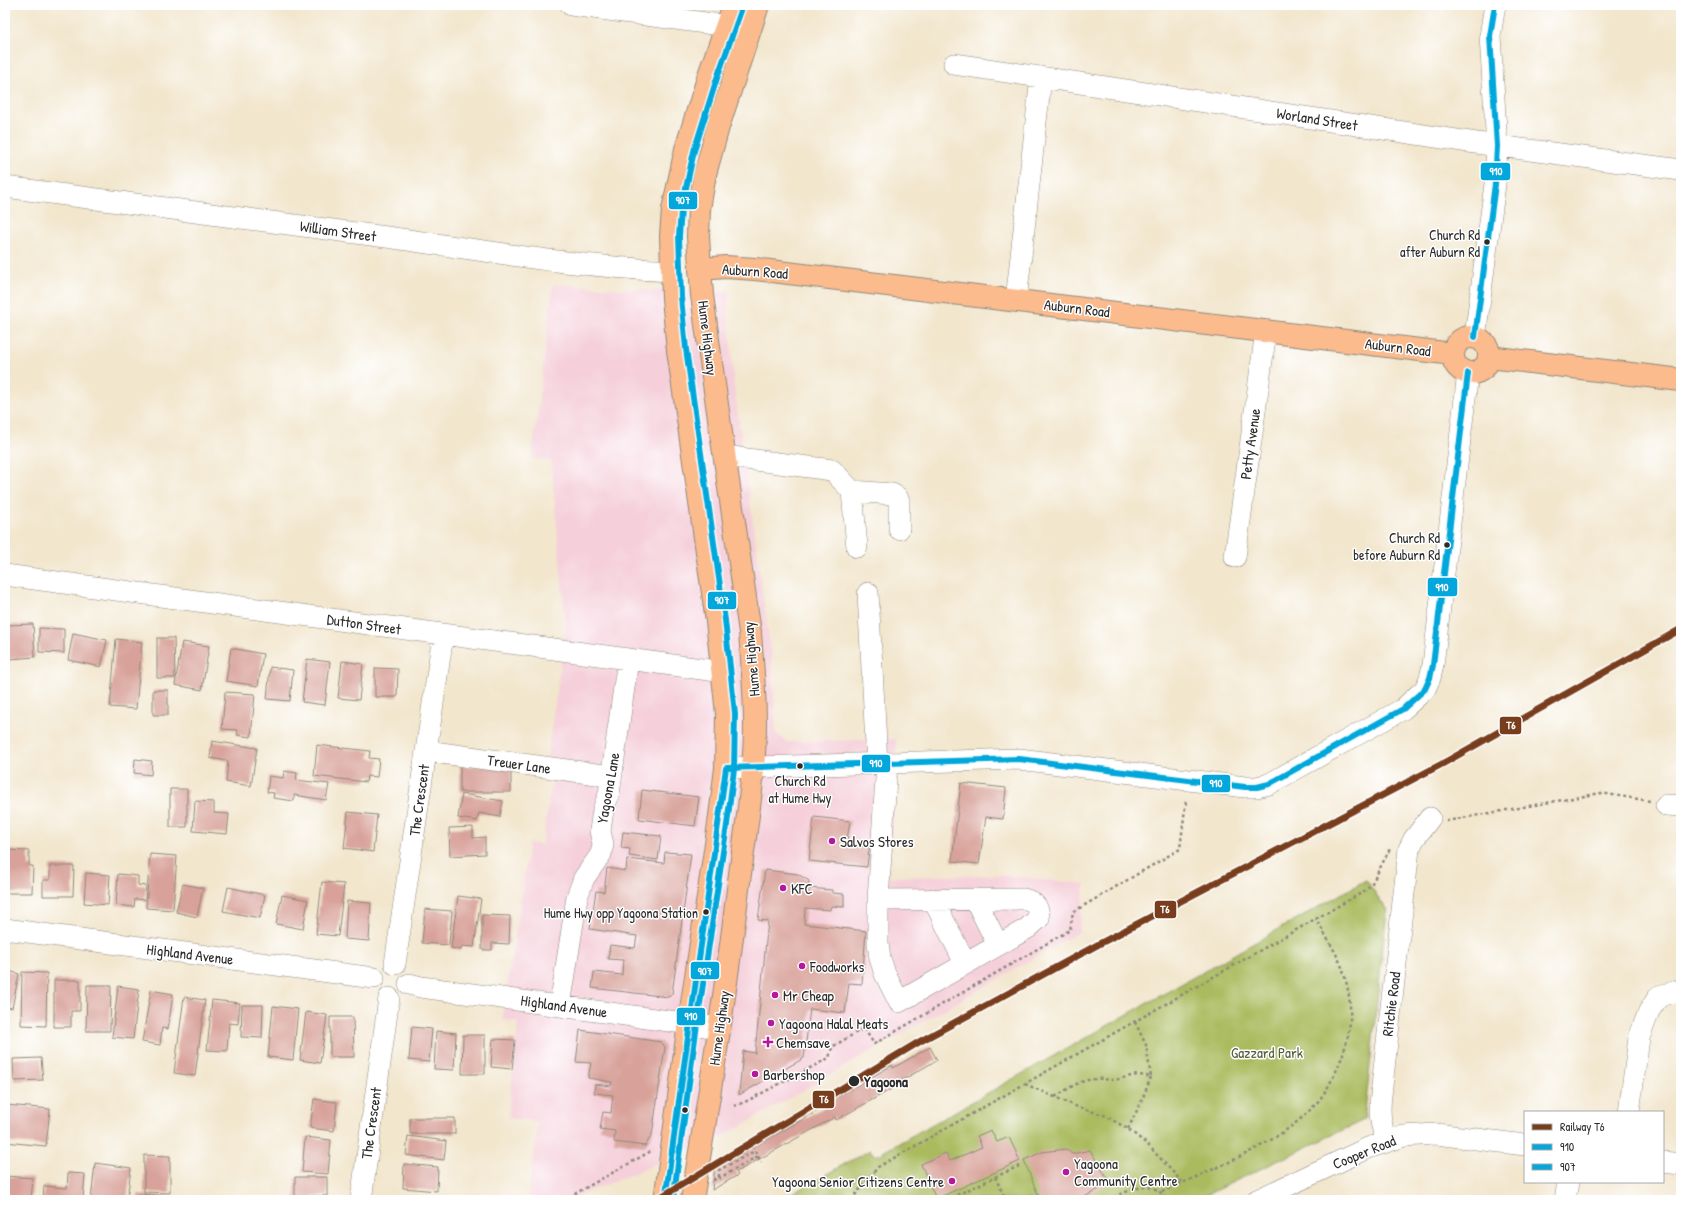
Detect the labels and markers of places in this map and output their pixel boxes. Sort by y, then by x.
place label: Church Rd after Auburn Rd [1400,225,1481,261]
marker: Church Rd after Auburn Rd [1482,237,1492,247]
place label: Church Rd before Auburn Rd [1353,528,1441,564]
marker: Church Rd before Auburn Rd [1442,540,1452,550]
marker: Church Rd at Hume Hwy [795,761,805,771]
place label: Church Rd at Hume Hwy [769,771,832,808]
place label: Salvos Stores [840,831,914,852]
marker: Salvos Stores [827,836,837,846]
place label: KFC [791,878,813,899]
marker: KFC [778,883,788,893]
place label: Hume Hwy opp Yagoona Station [544,903,698,923]
marker: Hume Hwy opp Yagoona Station [701,907,711,917]
place label: Foodworks [809,956,865,977]
marker: Foodworks [797,961,807,971]
place label: Mr Cheap [783,985,835,1006]
marker: Mr Cheap [770,990,780,1000]
place label: Yagoona Halal Meats [779,1013,889,1034]
marker: Yagoona Halal Meats [766,1018,776,1028]
place label: Chemsave [776,1032,830,1053]
marker: Chemsave [763,1037,773,1047]
place label: Barbershop [763,1064,825,1085]
marker: Barbershop [750,1069,760,1079]
place label: Yagoona [864,1071,908,1093]
marker: Yagoona [847,1074,861,1088]
unlabelled marker [680,1105,690,1115]
place label: Yagoona Community Centre [1074,1153,1178,1191]
marker: Yagoona Community Centre [1061,1167,1071,1177]
place label: Yagoona Senior Citizens Centre [772,1171,944,1192]
marker: Yagoona Senior Citizens Centre [947,1176,957,1186]

